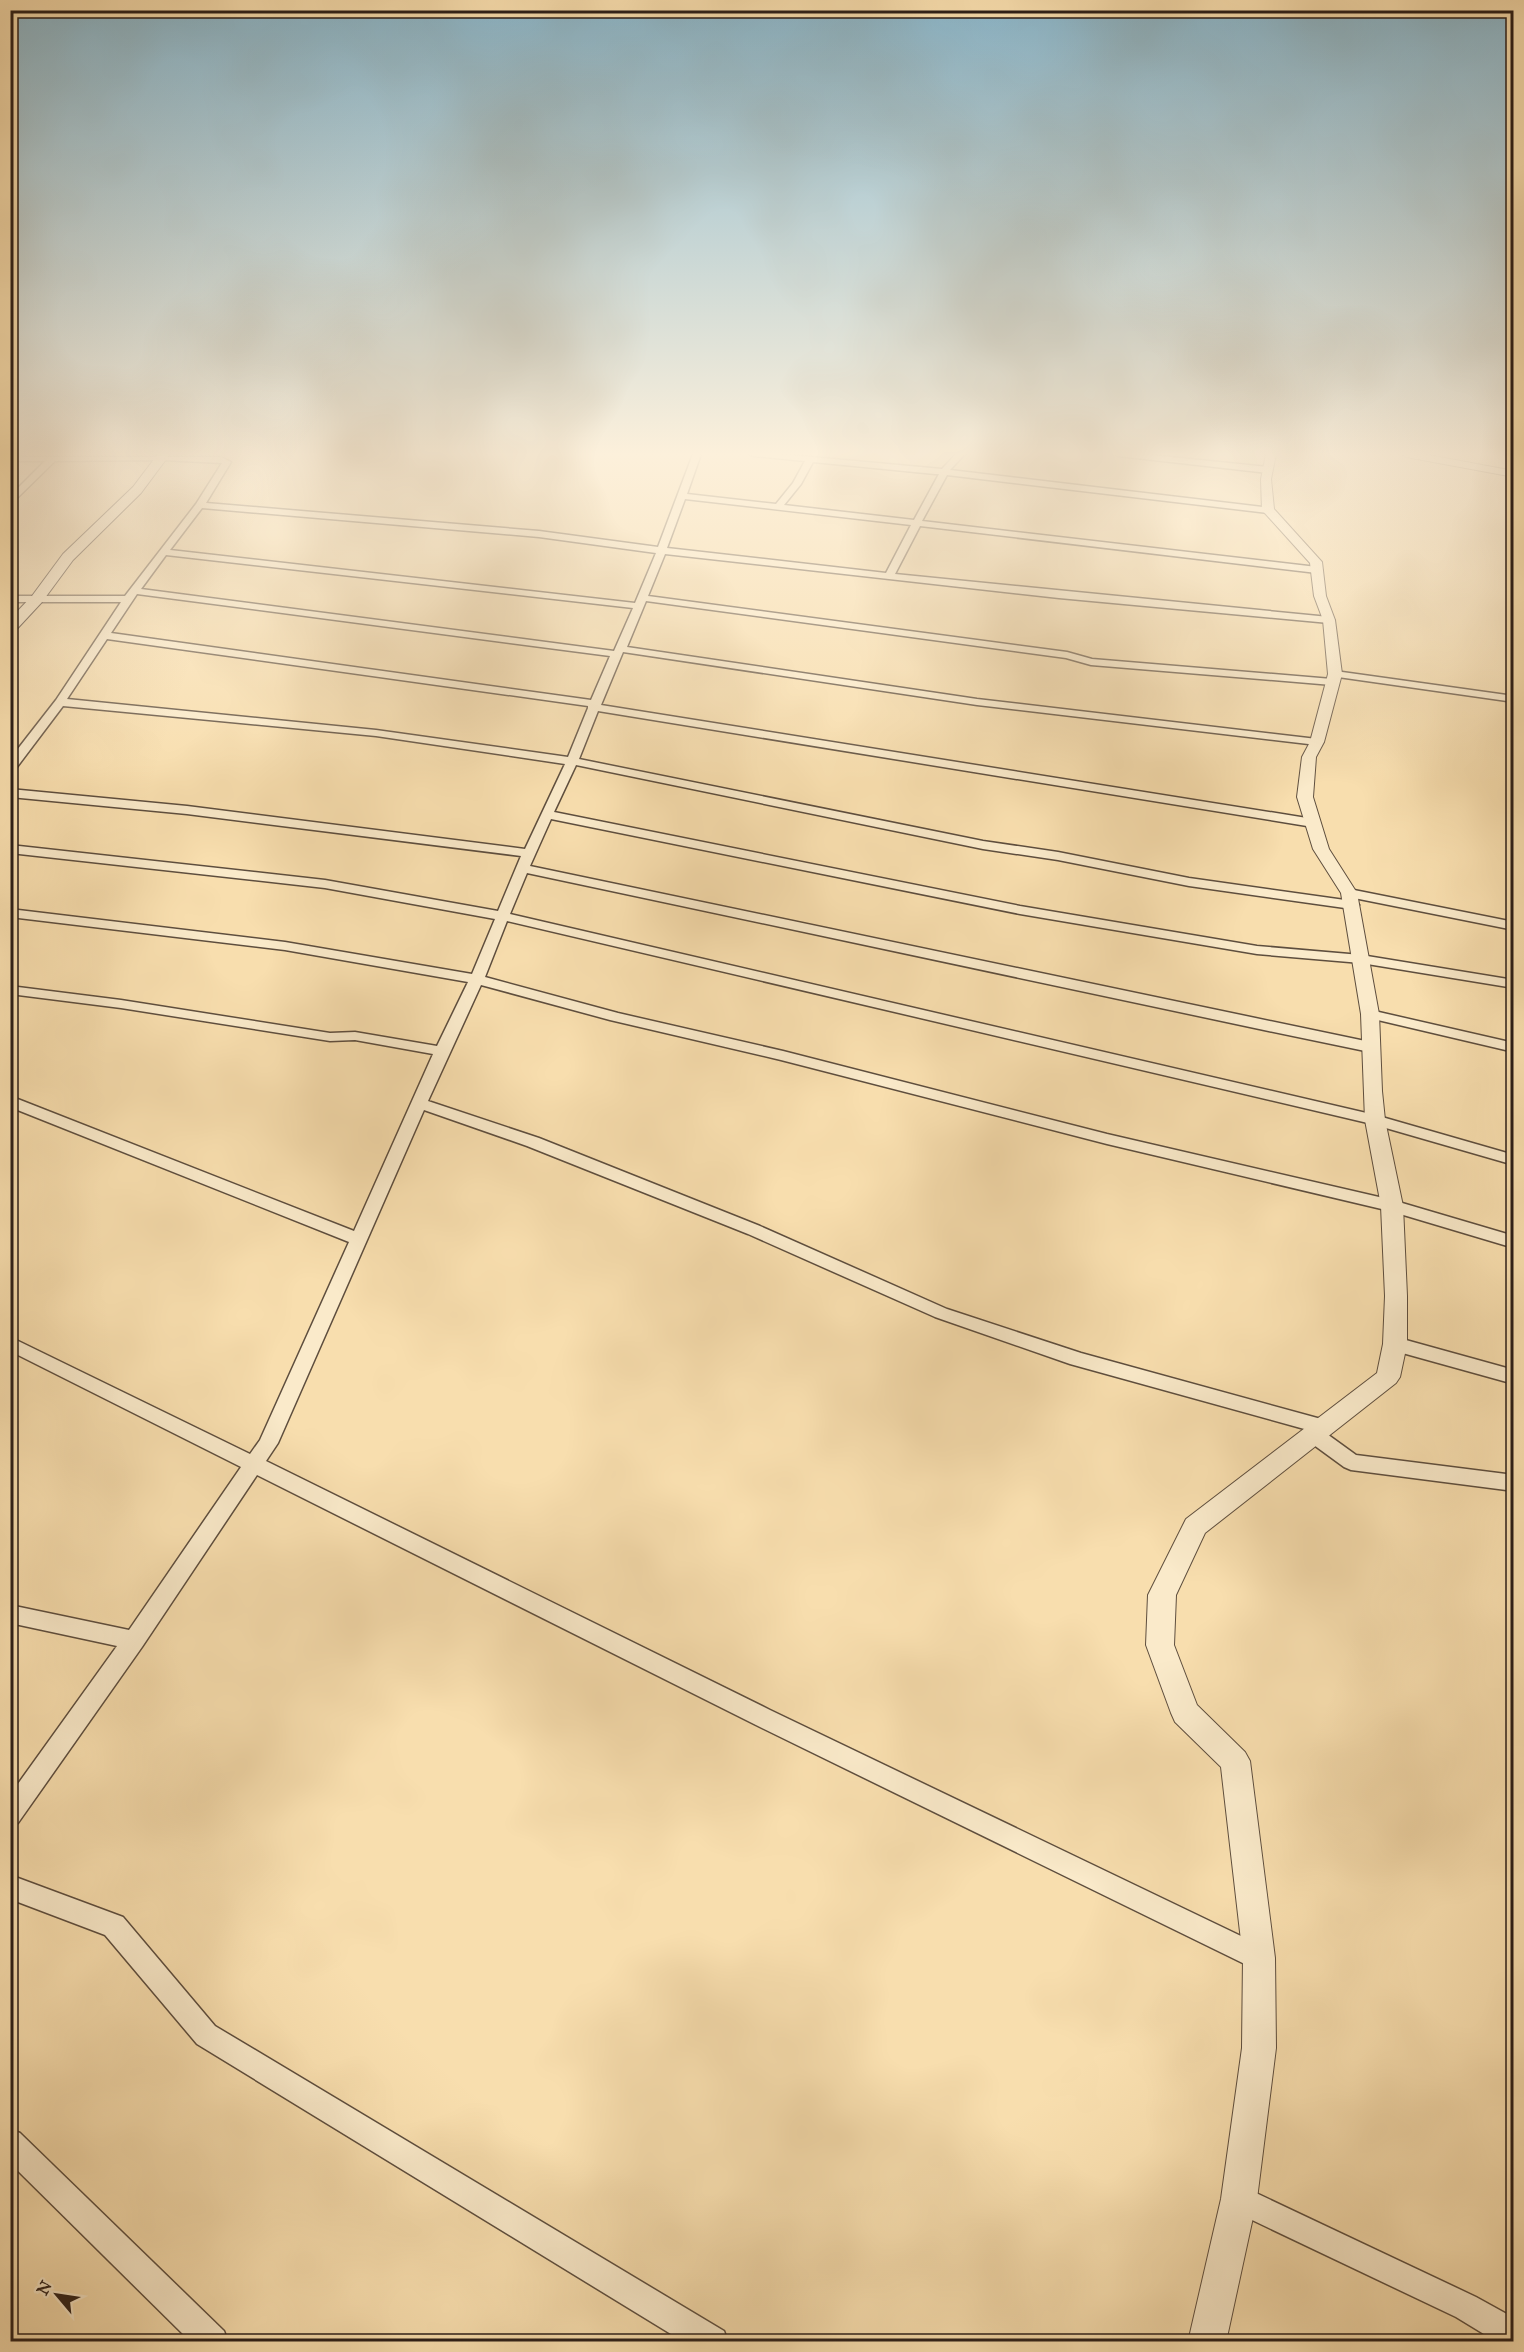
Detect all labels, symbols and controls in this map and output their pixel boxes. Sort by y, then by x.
north arrow [27,2265,87,2325]
text: N [33,2277,56,2299]

